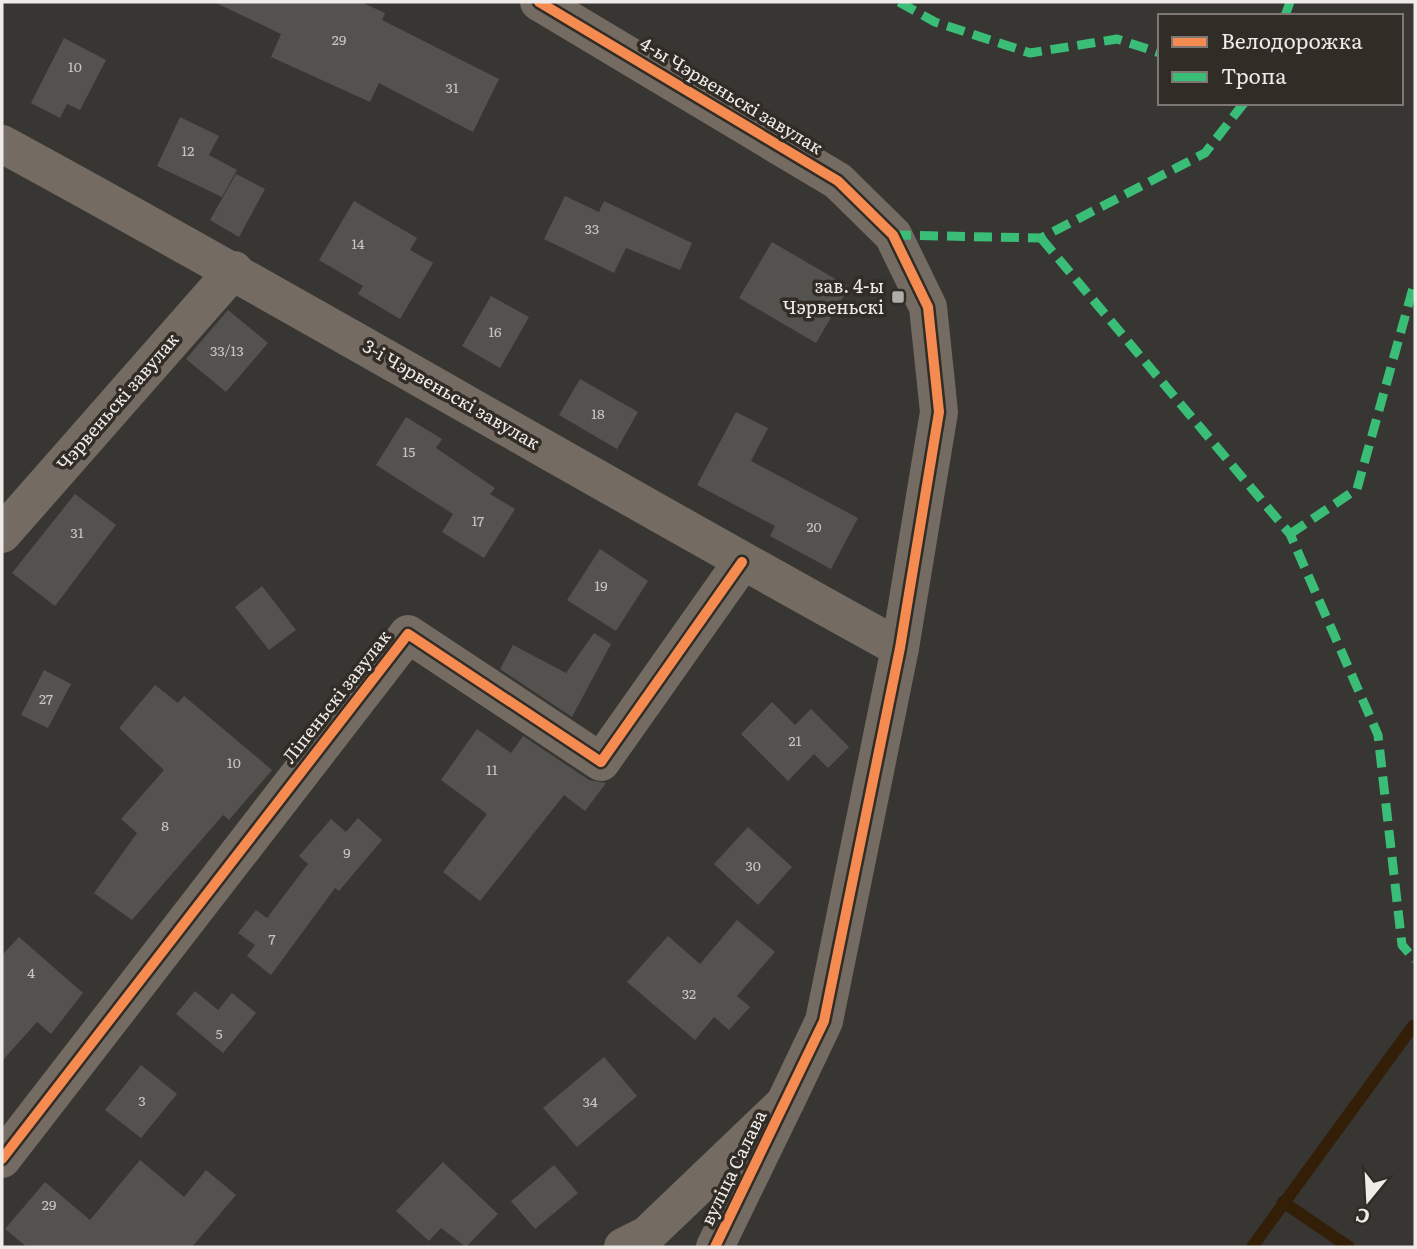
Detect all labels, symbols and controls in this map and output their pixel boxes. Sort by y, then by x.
legend [1158,14,1403,105]
text: Велодорожка [1221,24,1363,55]
house number: 29 [332,29,346,49]
street label: 4-ы Чэрвеньскі завулак [635,29,829,160]
house number: 10 [68,56,82,76]
text: Тропа [1221,59,1287,90]
house number: 31 [445,77,459,97]
house number: 12 [182,140,194,160]
house number: 33 [585,218,599,238]
house number: 14 [352,233,365,253]
place label: зав. 4-ы Чэрвеньскі [783,272,884,320]
marker: зав. 4-ы Чэрвеньскі [890,289,906,305]
house number: 16 [488,321,502,341]
street label: Чэрвеньскі завулак [49,326,185,476]
street label: 3-і Чэрвеньскі завулак [358,332,546,456]
house number: 33/13 [210,340,244,360]
house number: 18 [591,403,605,423]
house number: 15 [403,441,415,461]
house number: 17 [472,510,484,530]
house number: 20 [806,516,822,536]
house number: 31 [70,522,84,542]
house number: 19 [594,575,608,595]
street label: Ліпеньскі завулак [275,624,397,768]
house number: 27 [39,688,53,708]
house number: 21 [789,730,802,750]
house number: 10 [227,752,241,772]
house number: 11 [486,759,498,779]
house number: 8 [161,815,169,835]
house number: 9 [343,842,351,862]
house number: 30 [745,855,761,875]
house number: 7 [268,928,276,948]
house number: 4 [27,962,35,982]
house number: 32 [682,983,696,1003]
house number: 5 [215,1023,223,1043]
house number: 3 [138,1090,146,1110]
house number: 34 [582,1091,598,1111]
street label: вуліца Салава [693,1105,772,1230]
north arrow [1333,1165,1403,1235]
house number: 29 [42,1194,56,1214]
text: С [1352,1202,1373,1233]

